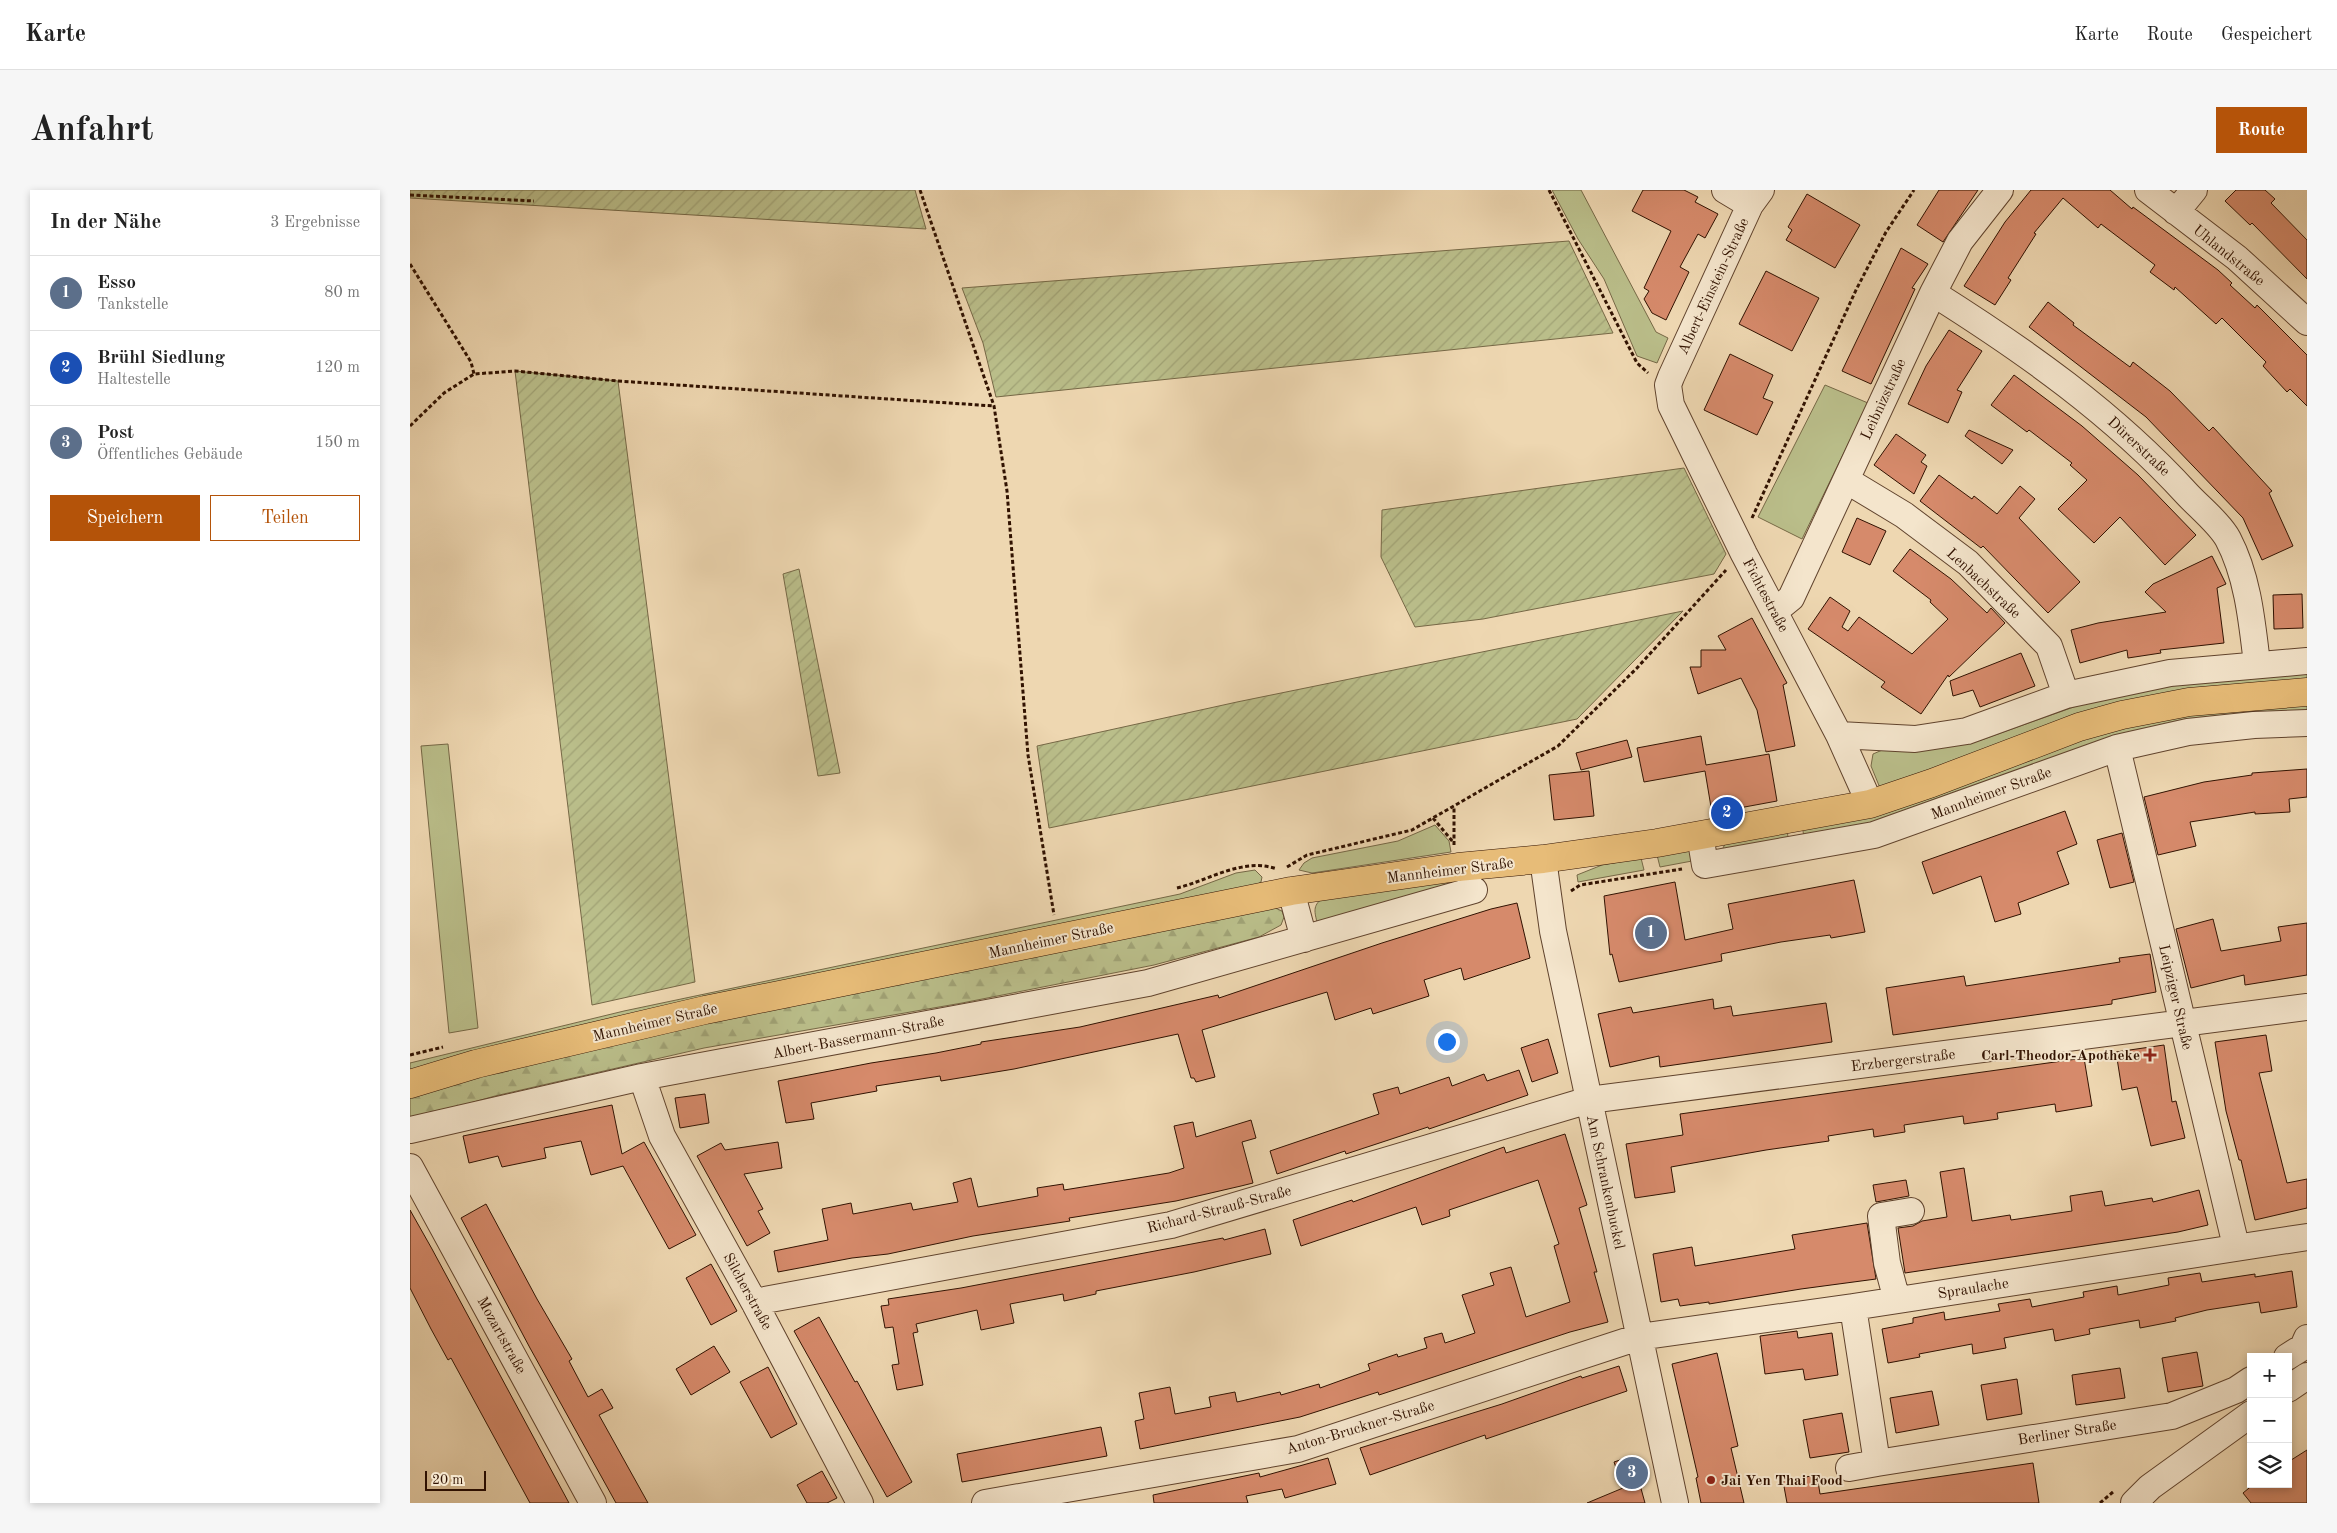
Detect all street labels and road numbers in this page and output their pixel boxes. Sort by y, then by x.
street label: Albert-Einstein-Straße [1676,216,1753,357]
street label: Uhlandstraße [2189,223,2267,290]
street label: Leibnizstraße [1859,357,1910,442]
street label: Dürerstraße [2104,415,2172,480]
street label: Lenbachstraße [1943,546,2023,622]
street label: Fichtestraße [1739,556,1790,635]
street label: Mannheimer Straße [1929,766,2054,823]
street label: Mannheimer Straße [1386,856,1514,887]
street label: Mannheimer Straße [987,921,1115,962]
street label: Leipziger Straße [2155,943,2194,1052]
street label: Mannheimer Straße [592,1002,719,1045]
street label: Albert-Bassermann-Straße [771,1014,946,1063]
street label: Erzbergerstraße [1850,1048,1956,1075]
street label: Am Schrankenbuckel [1583,1114,1626,1251]
street label: Richard-Strauß-Straße [1146,1184,1293,1237]
street label: Silcherstraße [719,1251,774,1333]
street label: Spraulache [1937,1276,2010,1302]
street label: Mozartstraße [473,1295,528,1377]
street label: Anton-Bruckner-Straße [1284,1399,1437,1458]
street label: Berliner Straße [2017,1418,2118,1449]

